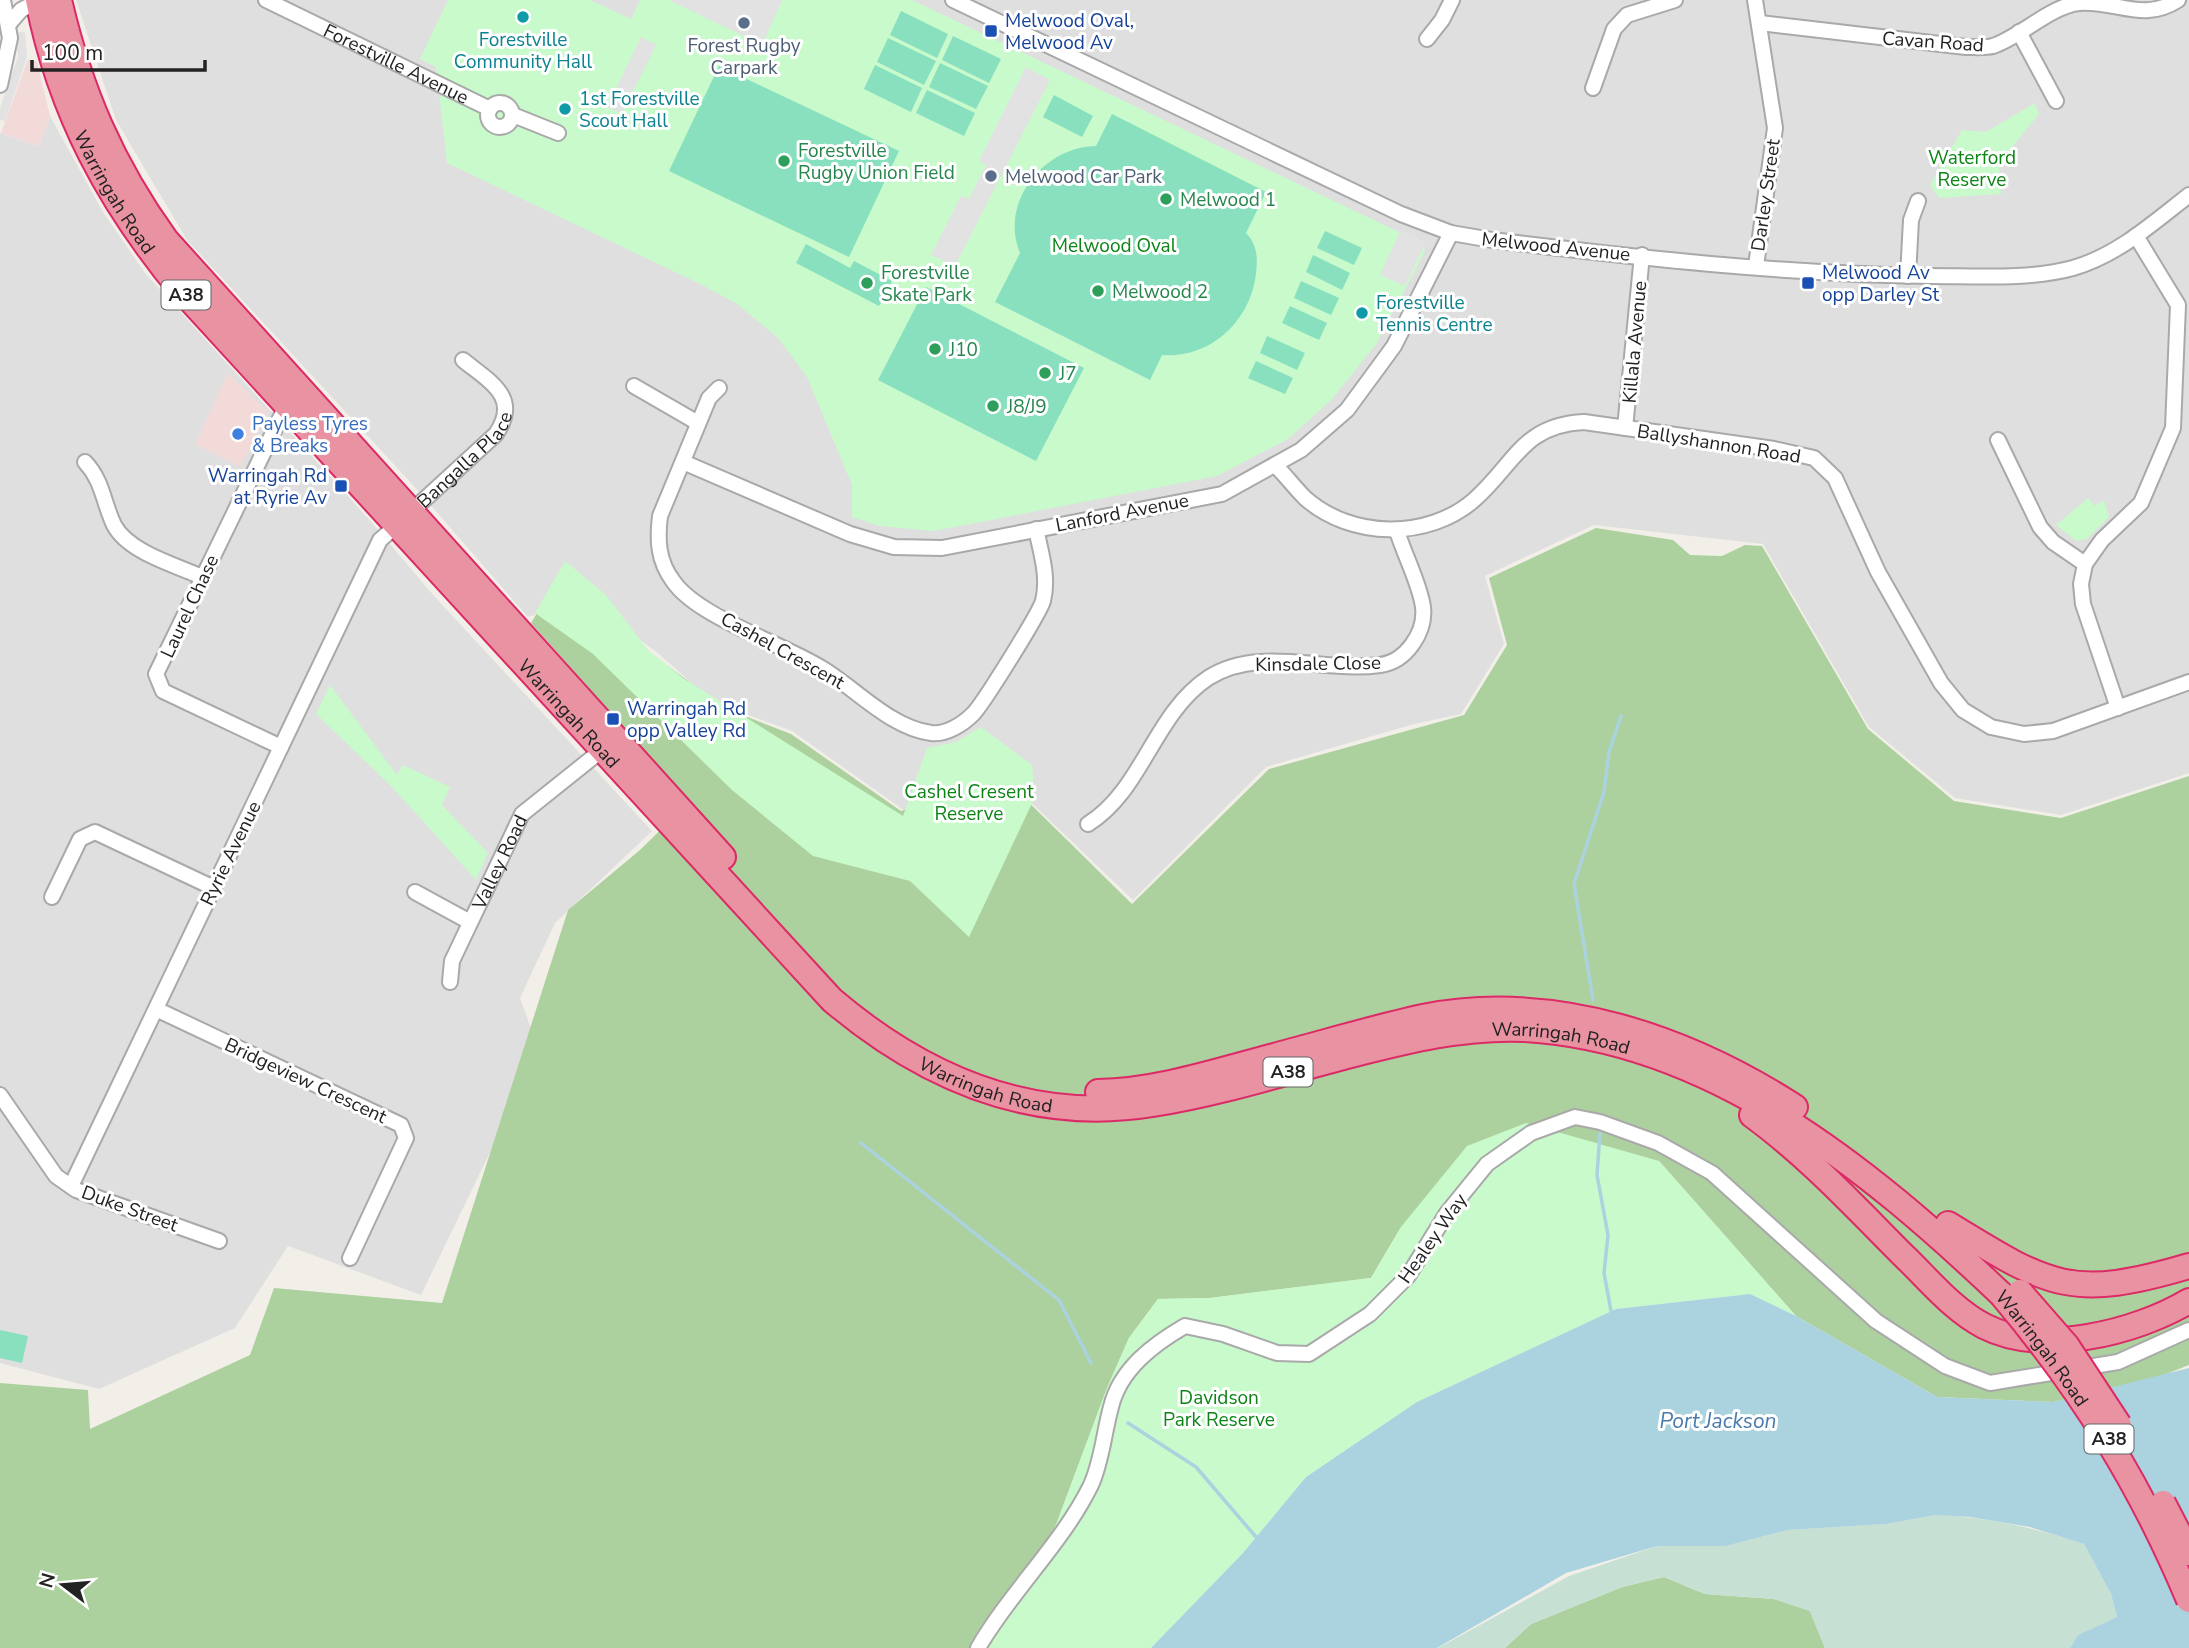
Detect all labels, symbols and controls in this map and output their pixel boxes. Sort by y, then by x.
place label: Melwood Oval, Melwood Av [1005,8,1134,56]
marker: Forestville Community Hall [515,9,531,25]
marker: Forest Rugby Carpark [736,15,752,31]
street label: Forestville Avenue [319,18,473,111]
marker: Melwood Oval, Melwood Av [983,23,999,39]
street label: Cavan Road [1881,25,1985,59]
place label: Forestville Community Hall [454,27,593,75]
scale bar [32,28,205,72]
place label: Forest Rugby Carpark [687,33,801,81]
text: 100 m [42,39,103,67]
place label: 1st Forestville Scout Hall [579,86,700,134]
marker: 1st Forestville Scout Hall [557,101,573,117]
street label: Warringah Road [67,126,161,259]
street label: Darley Street [1745,137,1787,253]
place label: Forestville Rugby Union Field [798,138,955,186]
park label: Waterford Reserve [1928,145,2016,193]
marker: Forestville Rugby Union Field [776,153,792,169]
place label: Melwood Car Park [1005,164,1162,190]
marker: Melwood Car Park [983,168,999,184]
place label: Melwood 1 [1180,187,1276,213]
marker: Melwood 1 [1158,191,1174,207]
street label: Melwood Avenue [1480,226,1632,268]
park label: Melwood Oval [1052,233,1177,259]
place label: Forestville Skate Park [881,260,972,308]
place label: Melwood Av opp Darley St [1822,260,1939,308]
marker: Forestville Skate Park [859,275,875,291]
marker: Melwood Av opp Darley St [1800,275,1816,291]
place label: Melwood 2 [1112,279,1208,305]
street label: Killala Avenue [1617,280,1653,404]
road number: A38 [162,281,210,310]
marker: Melwood 2 [1090,283,1106,299]
place label: Forestville Tennis Centre [1376,290,1493,338]
marker: Forestville Tennis Centre [1354,305,1370,321]
place label: J10 [948,337,978,363]
marker: J10 [927,341,943,357]
place label: J7 [1058,361,1077,387]
marker: J7 [1037,365,1053,381]
place label: J8/J9 [1006,394,1047,420]
marker: J8/J9 [985,398,1001,414]
street label: Bangalla Place [411,409,519,514]
place label: Payless Tyres & Breaks [252,411,368,459]
street label: Ballyshannon Road [1635,418,1803,470]
marker: Payless Tyres & Breaks [230,426,246,442]
place label: Warringah Rd at Ryrie Av [208,463,327,511]
marker: Warringah Rd at Ryrie Av [333,478,349,494]
street label: Lanford Avenue [1053,487,1191,539]
street label: Laurel Chase [155,551,225,662]
street label: Cashel Crescent [716,606,849,696]
street label: Kinsdale Close [1255,650,1381,678]
street label: Warringah Road [512,654,625,774]
place label: Warringah Rd opp Valley Rd [627,696,746,744]
marker: Warringah Rd opp Valley Rd [605,711,621,727]
park label: Cashel Cresent Reserve [904,779,1034,827]
street label: Ryrie Avenue [194,797,267,910]
street label: Valley Road [466,810,534,915]
street label: Warringah Road [1491,1016,1633,1061]
street label: Bridgeview Crescent [220,1032,391,1130]
street label: Warringah Road [914,1051,1054,1120]
road number: A38 [1264,1058,1312,1086]
street label: Duke Street [78,1179,182,1239]
street label: Healey Way [1392,1188,1474,1289]
street label: Warringah Road [1989,1285,2094,1412]
park label: Davidson Park Reserve [1163,1385,1275,1433]
water label: Port Jackson [1660,1407,1777,1435]
road number: A38 [2084,1424,2134,1454]
north arrow [28,1550,98,1620]
text: N [33,1570,62,1591]

